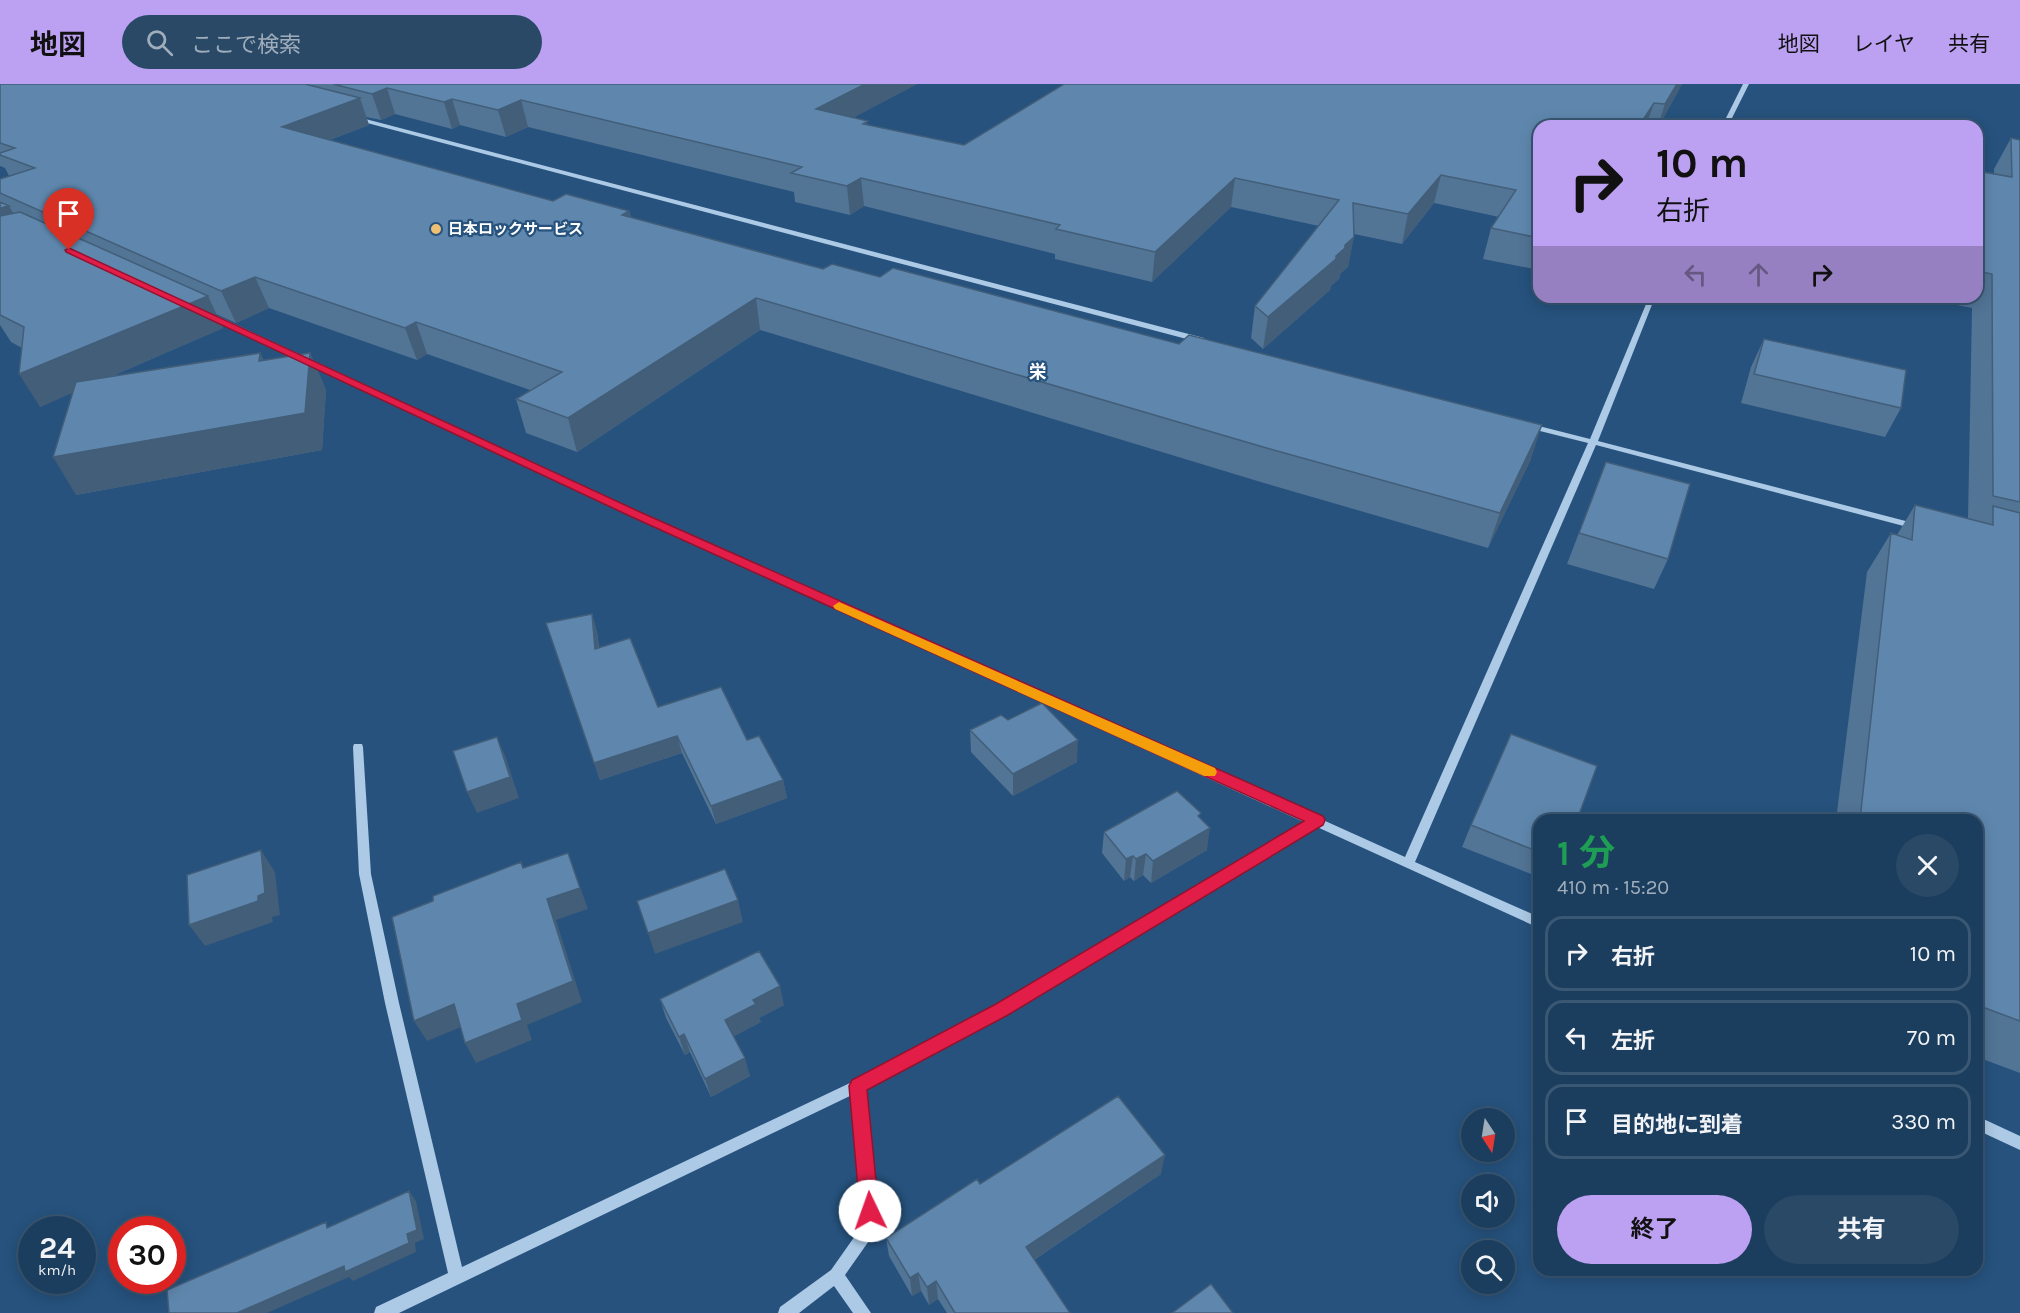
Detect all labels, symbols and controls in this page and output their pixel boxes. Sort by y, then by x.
search box [122,15,542,69]
icon: search [143,26,176,59]
text: 地図 [30,28,86,61]
text: ここで検索 [191,32,301,58]
text: 地図 [1778,32,1820,56]
text: レイヤ [1853,32,1915,56]
text: 共有 [1948,32,1990,56]
text: 10 m [1656,138,1748,188]
icon: right [1557,144,1635,222]
pin [43,188,94,250]
text: 右折 [1656,195,1710,227]
icon: arrive [52,197,85,230]
place label: 日本ロックサービス [448,220,583,238]
marker: 日本ロックサービス [429,222,443,236]
icon: left [1679,258,1712,291]
icon: ahead [1742,258,1775,291]
icon: right [1805,258,1838,291]
district label: 栄 [1029,361,1047,383]
text: 1 分 [1557,832,1615,874]
button: close [1896,834,1959,897]
text: 410 m · 15:20 [1557,876,1669,899]
icon: right [1560,937,1593,970]
text: 10 m [1910,941,1956,967]
text: 右折 [1611,944,1655,970]
icon: left [1560,1021,1593,1054]
text: 70 m [1907,1025,1956,1051]
text: 左折 [1611,1028,1655,1054]
icon: arrive [1560,1105,1593,1138]
north arrow [1461,1108,1515,1162]
map controls [1461,1108,1515,1294]
text: 330 m [1891,1109,1956,1135]
text: 目的地に到着 [1611,1112,1743,1138]
button: sound [1461,1174,1515,1228]
position arrow [838,1179,902,1243]
button: 終了 [1557,1195,1752,1264]
button: 共有 [1764,1195,1959,1264]
speed limit sign: 30 [108,1216,186,1294]
text: 24 [39,1230,75,1266]
button: search [1461,1240,1515,1294]
text: km/h [38,1261,76,1279]

